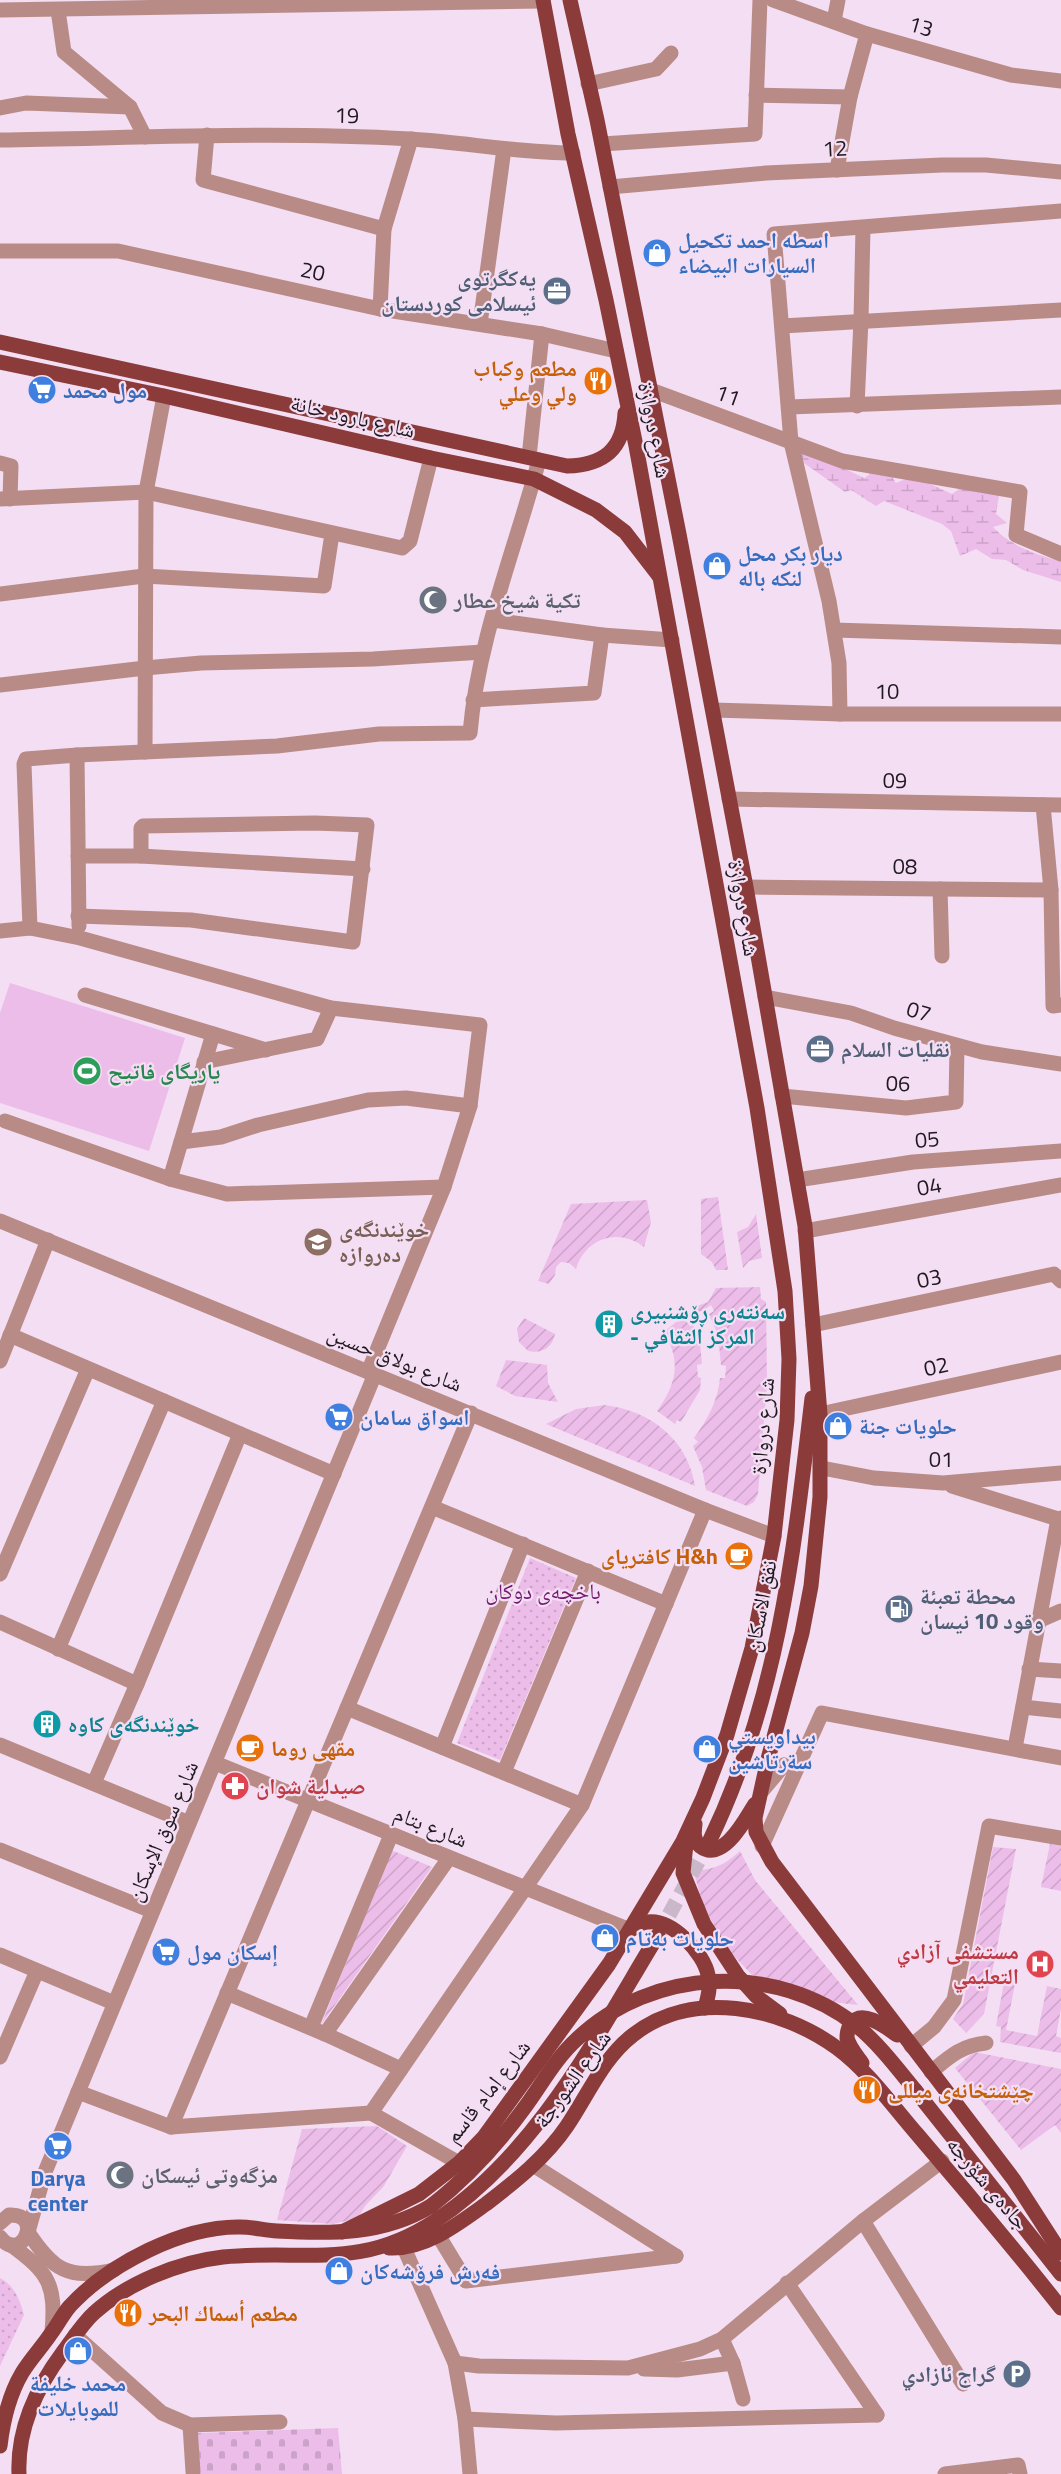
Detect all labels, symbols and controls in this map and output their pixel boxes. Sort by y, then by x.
street label: 13 [904,6,938,46]
street label: 19 [334,98,360,132]
street label: 12 [822,130,848,166]
place label: اسطه احمد تكحيل السيارات البيضاء [678,223,829,282]
shop icon: اسطه احمد تكحيل السيارات البيضاء [641,237,673,269]
street label: 20 [297,252,329,290]
place label: یەکگرتوی ئیسلامی کوردستان [381,261,536,320]
office icon: یەکگرتوی ئیسلامی کوردستان [541,275,573,307]
place label: مطعم وكباب ولي وعلي [473,351,577,410]
restaurant icon: مطعم وكباب ولي وعلي [582,365,614,397]
place label: مول محمد [63,373,147,407]
supermarket icon: مول محمد [26,374,58,406]
street label: 11 [711,375,745,415]
street label: شارع دروازة [629,379,681,481]
street label: شارع بارود خانة [288,385,418,447]
place label: ديار بكر محل لنكه باله [738,536,843,595]
shop icon: ديار بكر محل لنكه باله [701,550,733,582]
place label: تكية شيخ عطار [453,583,581,617]
mosque icon: تكية شيخ عطار [417,584,449,616]
street label: 10 [875,674,899,708]
street label: 09 [882,763,908,797]
street label: 08 [892,849,918,883]
street label: شارع دروازة [719,857,769,959]
street label: 07 [902,991,936,1031]
place label: نقليات السلام [841,1032,950,1066]
office icon: نقليات السلام [804,1033,836,1065]
place label: یاریگای فاتیح [108,1054,220,1088]
sports icon: یاریگای فاتیح [71,1055,103,1087]
street label: 06 [885,1066,911,1100]
street label: 05 [913,1121,941,1157]
street label: 04 [914,1167,944,1205]
place label: خوێندنگەی دەروازە [339,1212,429,1271]
school or university icon: خوێندنگەی دەروازە [302,1226,334,1258]
street label: 03 [913,1259,945,1297]
place label: سەنتەری ڕۆشنبیری - المرکز الثقافي [630,1294,785,1353]
building icon: سەنتەری ڕۆشنبیری - المرکز الثقافي [593,1308,625,1340]
street label: شارع بولاق حسين [322,1315,468,1401]
street label: 02 [920,1347,952,1385]
street label: شارع دروازة [741,1376,783,1476]
place label: اسواق سامان [360,1400,470,1434]
supermarket icon: اسواق سامان [323,1401,355,1433]
place label: حلویات جنة [859,1409,957,1443]
shop icon: حلویات جنة [822,1410,854,1442]
street label: 01 [929,1442,953,1476]
place label: کافتریای H&h [601,1539,718,1573]
cafe icon: کافتریای H&h [723,1540,755,1572]
street label: نفق الاسكان [734,1557,786,1655]
park label: باخچەی دوکان [485,1574,601,1608]
place label: محطة تعبئة وقود 10 نيسان [920,1579,1044,1638]
fuel station icon: محطة تعبئة وقود 10 نيسان [883,1593,915,1625]
place label: خوێندنگەی کاوە [68,1707,199,1741]
building icon: خوێندنگەی کاوە [31,1708,63,1740]
place label: بيداويستي سةرتاشين [728,1719,816,1778]
place label: مقهى روما [271,1731,355,1765]
cafe icon: مقهى روما [234,1732,266,1764]
shop icon: بيداويستي سةرتاشين [691,1733,723,1765]
street label: شارع سوق الإسكان [117,1755,207,1907]
place label: صيدلية شوان [256,1769,366,1803]
pharmacy icon: صيدلية شوان [219,1770,251,1802]
street label: شارع بتام [389,1796,473,1856]
place label: حلویات بەتام [626,1921,734,1955]
shop icon: حلویات بەتام [589,1922,621,1954]
place label: مستشفى آزادي التعليمي [897,1934,1019,1993]
place label: إسكان مول [187,1935,278,1969]
supermarket icon: إسكان مول [150,1936,182,1968]
hospital icon: مستشفى آزادي التعليمي [1024,1948,1056,1980]
street label: شارع الشورجة [525,2023,619,2135]
street label: شارع إمام قاسم [435,2032,539,2150]
place label: چێشتخانەی میللی [888,2073,1034,2107]
restaurant icon: چێشتخانەی میللی [851,2074,883,2106]
street label: جادەی شۆرجە [939,2129,1037,2237]
supermarket icon: Darya center [42,2130,74,2162]
place label: مزگەوتی ئیسکان [141,2158,278,2192]
mosque icon: مزگەوتی ئیسکان [104,2159,136,2191]
place label: Darya center [28,2161,88,2220]
place label: فەرش فرۆشەکان [360,2254,500,2288]
shop icon: فەرش فرۆشەکان [323,2255,355,2287]
place label: مطعم أسماك البحر [148,2296,298,2330]
restaurant icon: مطعم أسماك البحر [112,2297,144,2329]
shop icon: محمد خليفة للموبايلات [62,2335,94,2367]
place label: گراج ئازادي [902,2357,996,2391]
parking icon: گراج ئازادي [1001,2358,1033,2390]
place label: محمد خليفة للموبايلات [30,2366,126,2425]

